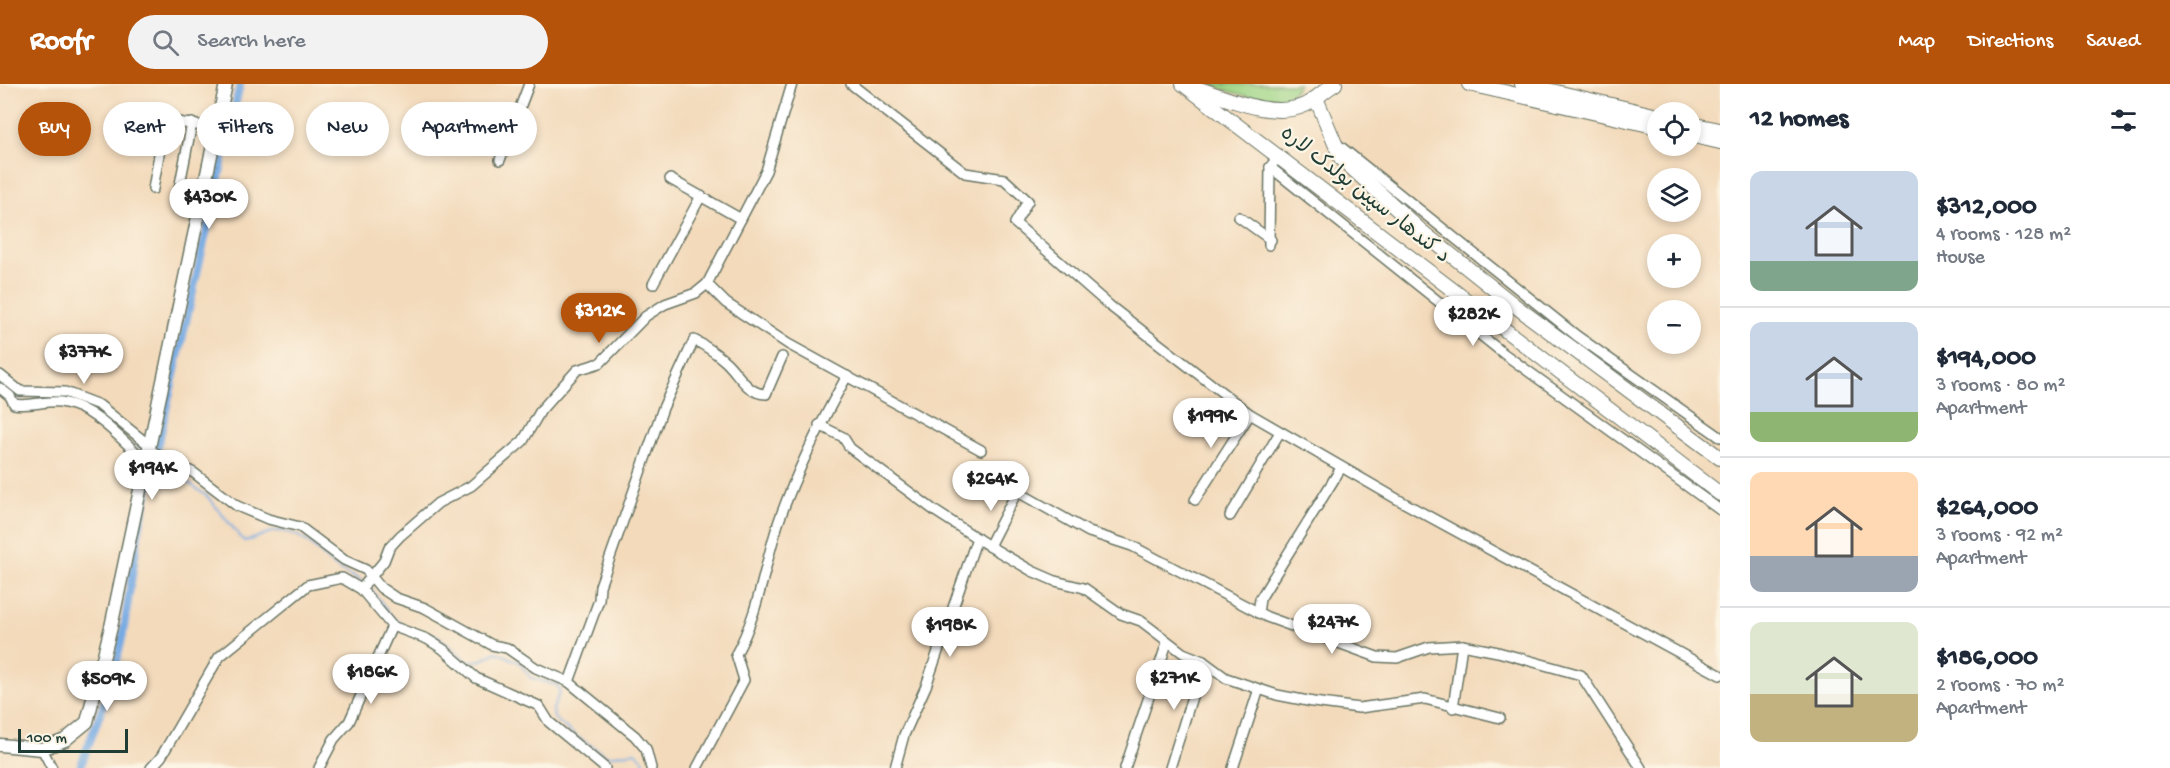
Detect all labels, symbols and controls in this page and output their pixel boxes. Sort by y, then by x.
search box [128,15,548,69]
text: Roofr [30,26,92,59]
icon: search [149,26,182,59]
text: Search here [197,29,306,55]
text: Map [1898,30,1935,55]
text: Directions [1968,30,2053,55]
text: Saved [2086,30,2140,55]
chip: Buy [18,102,91,156]
chip: Rent [103,102,185,156]
chip: Filters [197,102,294,156]
chip: New [306,102,389,156]
chip: Apartment [401,102,537,156]
map controls [1647,102,1701,354]
button: locate [1647,102,1701,156]
icon: filters [2107,104,2140,137]
text: 12 homes [1750,105,1848,136]
street label: د کندهار سپین بولدک لاره [1274,122,1454,270]
button: layers [1647,168,1701,222]
pin: $430K [167,179,251,230]
text: $430K [183,187,235,210]
text: $312,000 [1936,193,2037,224]
icon: home [1798,195,1870,267]
text: 4 rooms · 128 m² [1936,224,2071,247]
button: + [1647,234,1701,288]
text: House [1936,247,1985,270]
pin: $312K [557,293,641,344]
pin: $282K [1431,296,1515,347]
button: − [1647,300,1701,354]
text: $312K [575,301,623,324]
text: $282K [1448,304,1498,327]
pin: $377K [42,334,126,385]
text: $377K [58,342,110,365]
text: $194,000 [1936,344,2036,375]
icon: home [1798,346,1870,418]
text: 3 rooms · 80 m² [1936,375,2065,398]
pin: $199K [1169,398,1253,449]
text: Apartment [1936,398,2026,421]
text: $199K [1187,406,1235,429]
pin: $194K [110,450,194,501]
text: $194K [128,458,176,481]
pin: $264K [949,461,1033,512]
text: $264K [966,469,1016,492]
text: $264,000 [1936,494,2038,525]
icon: home [1798,496,1870,568]
text: 3 rooms · 92 m² [1936,525,2063,548]
text: Apartment [1936,548,2026,571]
pin: $247K [1290,604,1374,655]
pin: $198K [908,607,992,658]
text: $247K [1307,612,1357,635]
text: $198K [925,615,975,638]
text: $186,000 [1936,644,2038,675]
icon: home [1798,646,1870,718]
pin: $186K [329,654,413,705]
pin: $271K [1132,660,1216,711]
pin: $509K [65,661,149,712]
text: $186K [346,662,396,685]
text: $271K [1150,668,1198,691]
text: $509K [81,669,133,692]
text: 2 rooms · 70 m² [1936,675,2064,698]
text: Apartment [1936,698,2026,721]
scale bar [18,726,128,754]
text: 100 m [27,730,67,749]

